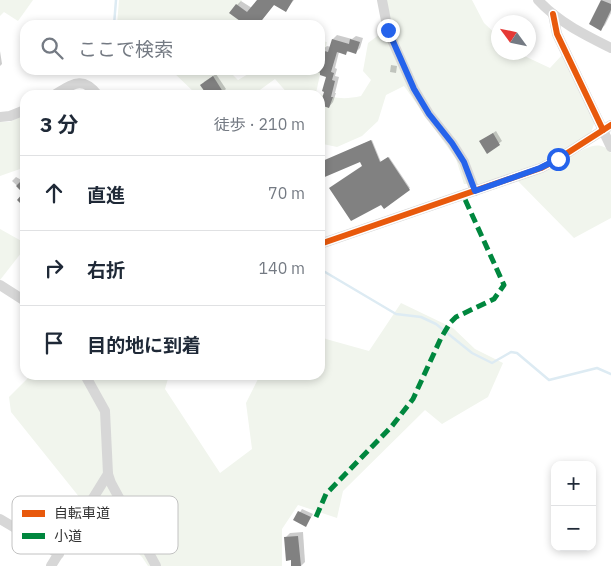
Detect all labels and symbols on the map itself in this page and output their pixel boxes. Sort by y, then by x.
north arrow [491,15,536,60]
route end [377,19,400,42]
route start [547,148,570,171]
legend [12,496,178,554]
text: 自転車道 [54,504,110,522]
text: 小道 [54,527,82,545]

